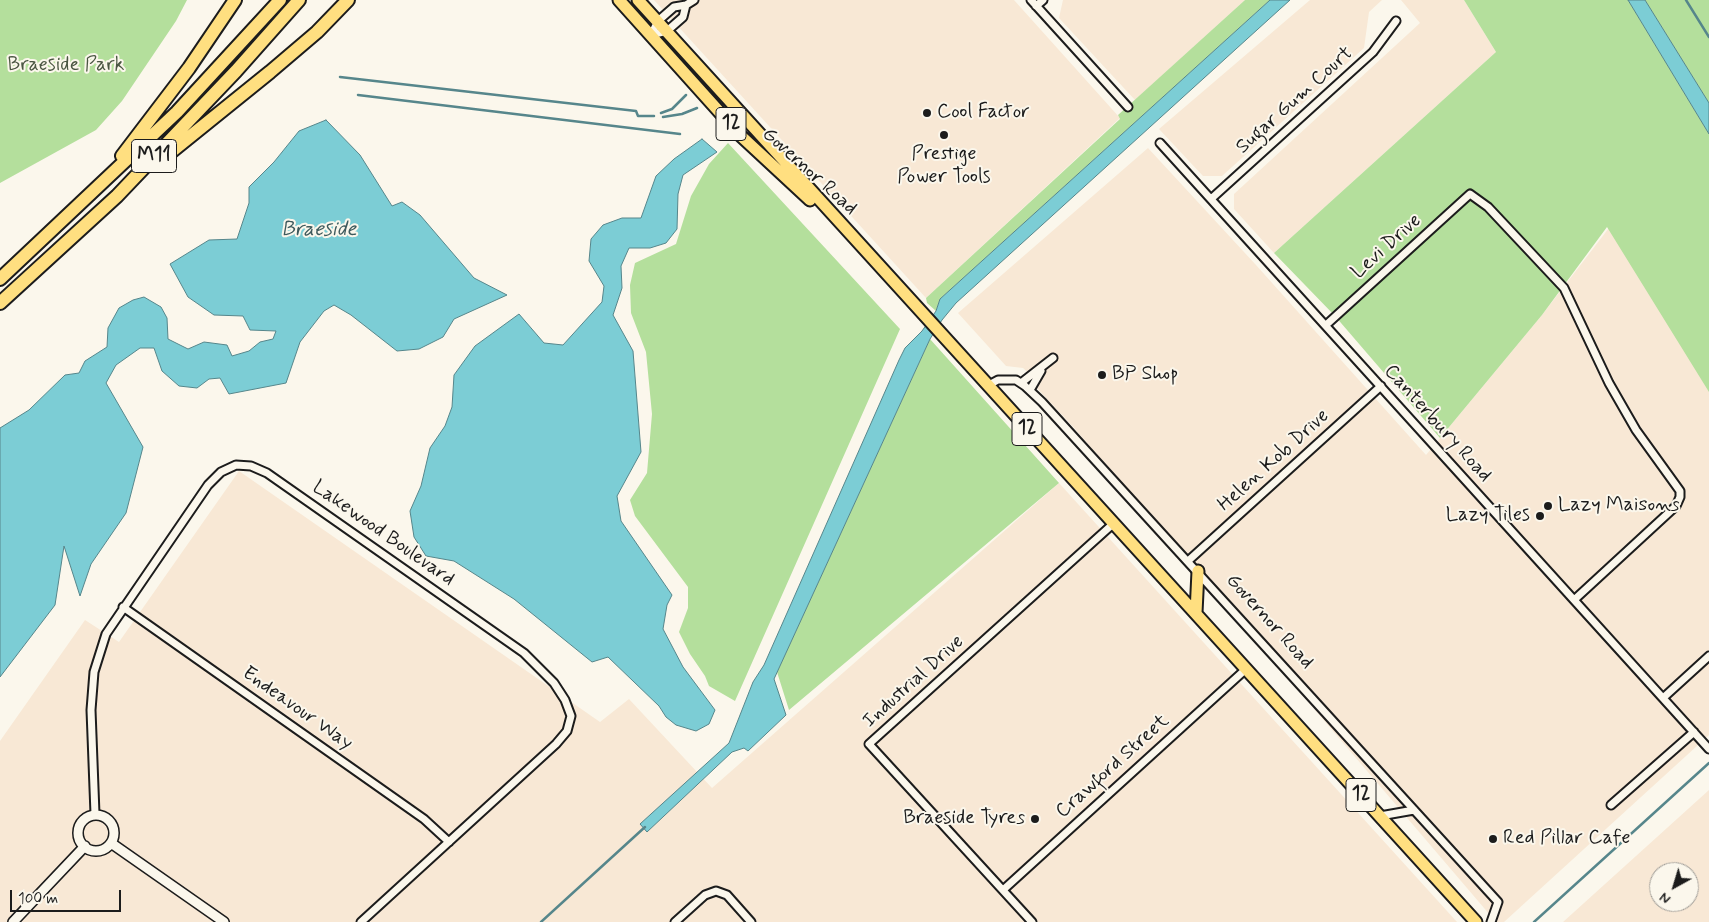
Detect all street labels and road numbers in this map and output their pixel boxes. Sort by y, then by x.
street label: Sugar Gum Court [1232,42,1358,160]
road number: 12 [716,108,746,140]
street label: Governor Road [756,123,862,221]
road number: M11 [132,140,176,172]
street label: Levi Drive [1347,209,1427,285]
street label: Canterbury Road [1378,360,1496,488]
street label: Helen Kob Drive [1213,405,1335,517]
road number: 12 [1012,412,1042,446]
street label: Lakewood Boulevard [307,476,459,592]
street label: Governor Road [1220,569,1318,675]
street label: Industrial Drive [858,630,970,734]
street label: Endeavour Way [237,662,357,756]
street label: Crawford Street [1051,710,1175,824]
road number: 12 [1346,778,1376,812]

